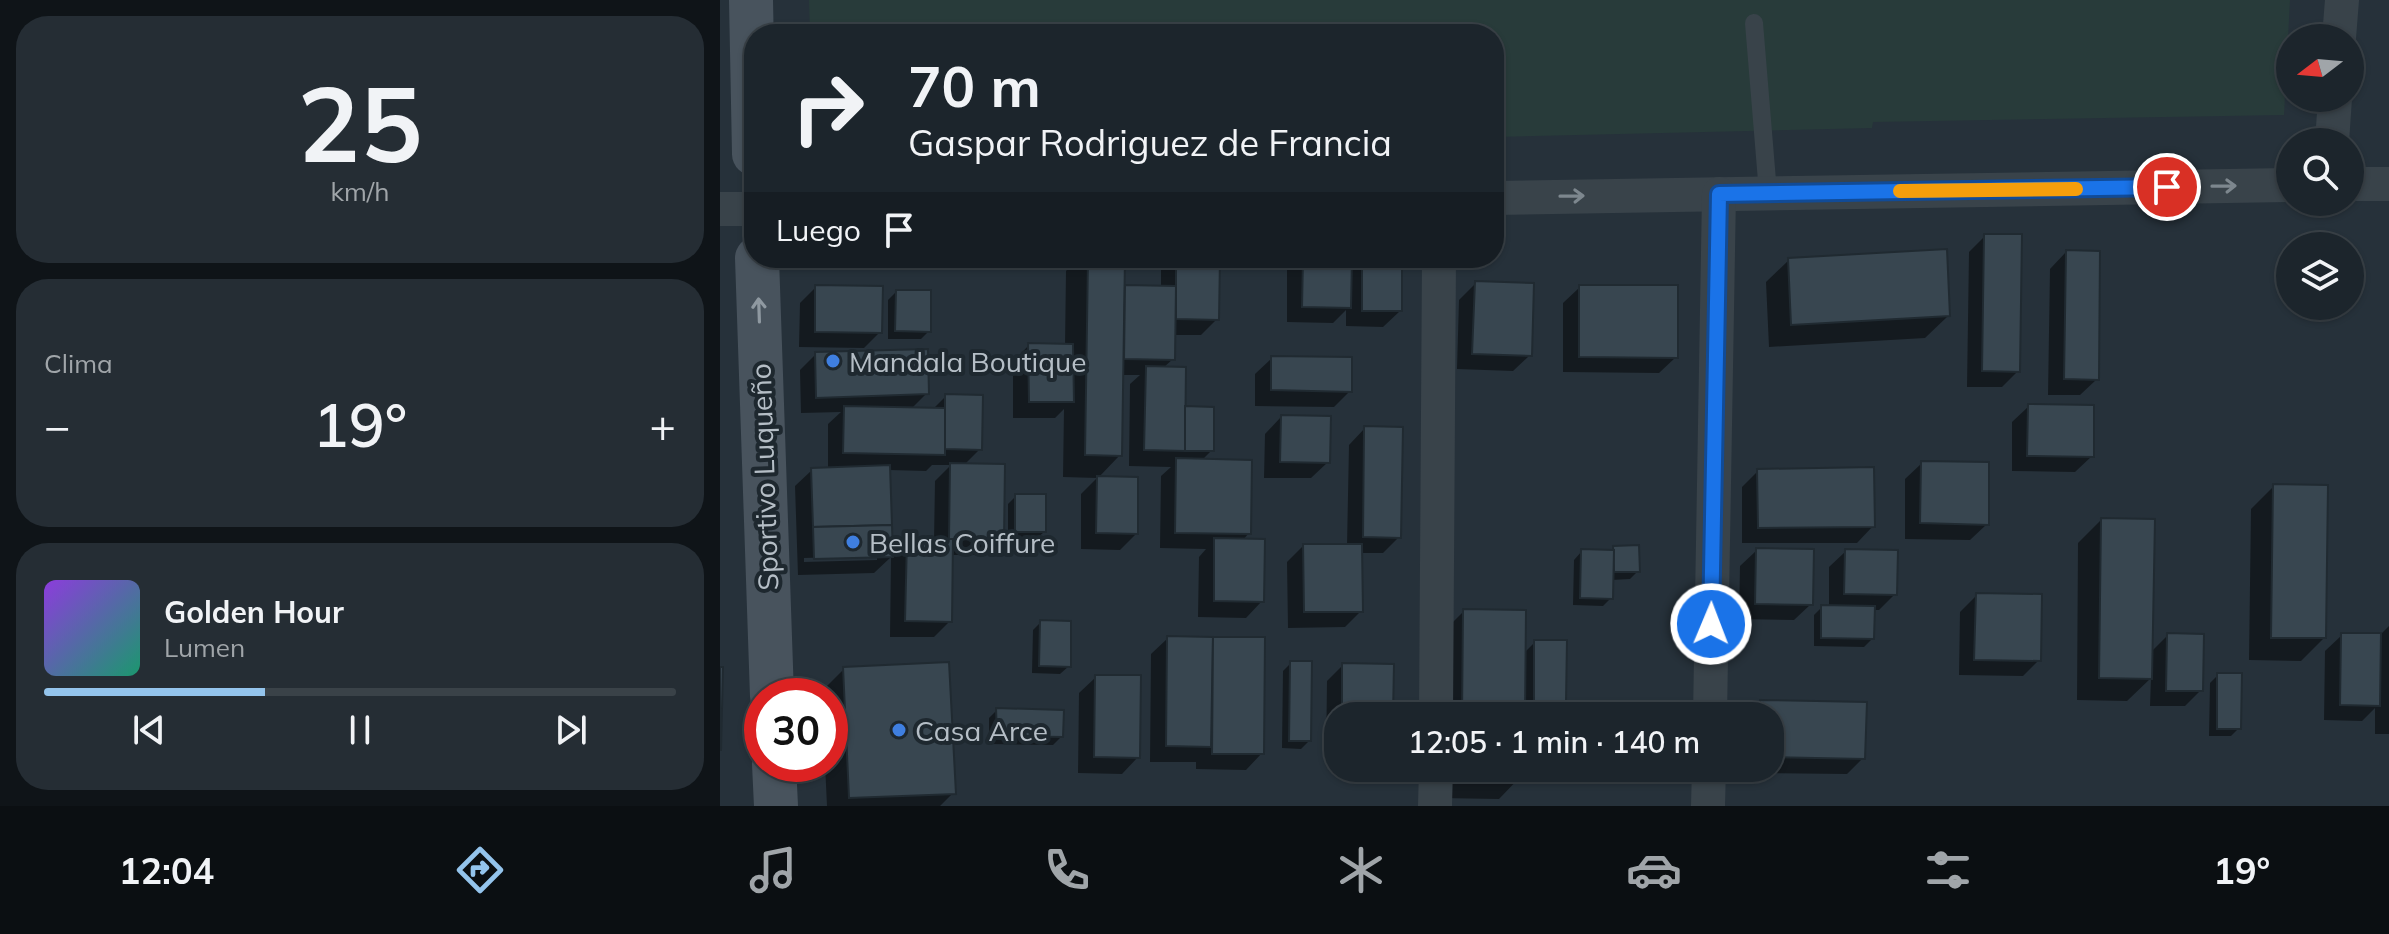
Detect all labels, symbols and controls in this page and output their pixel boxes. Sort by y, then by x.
north arrow [2276,24,2364,112]
map controls [2276,24,2364,320]
text: 70 m [908,51,1041,121]
icon: right [776,56,880,160]
text: 25 [298,57,422,188]
text: Gaspar Rodriguez de Francia [908,120,1392,165]
button: search [2276,128,2364,216]
pin [2133,153,2201,221]
icon: arrive [2145,165,2189,209]
text: km/h [331,175,389,208]
one-way arrow [2210,178,2237,194]
one-way arrow [1558,189,1585,204]
icon: arrive [877,208,921,252]
text: Luego [776,211,861,249]
button: layers [2276,232,2364,320]
one-way arrow [751,297,766,324]
place label: Mandala Boutique [849,344,1086,379]
text: Clima [44,347,113,380]
marker: Mandala Boutique [824,352,842,370]
street label: Sportivo Luqueño [743,363,785,591]
text: 19° [313,387,407,462]
text: − [44,398,70,453]
text: + [650,398,676,453]
place label: Bellas Coiffure [869,525,1055,560]
marker: Bellas Coiffure [844,533,862,551]
position arrow [1669,582,1753,666]
text: Golden Hour [164,593,344,631]
text: Lumen [164,631,245,664]
speed limit sign: 30 [744,678,848,782]
icon: previous [127,708,171,752]
icon: pause [338,708,382,752]
icon: next [549,708,593,752]
place label: Casa Arce [915,713,1048,748]
marker: Casa Arce [890,721,908,739]
text: 12:05 · 1 min · 140 m [1408,723,1700,761]
icon: directions [452,842,508,898]
icon: music [745,842,801,898]
icon: phone [1039,842,1095,898]
icon: climate [1333,842,1389,898]
icon: car [1626,842,1682,898]
icon: filters [1920,842,1976,898]
text: 12:04 [119,848,214,893]
text: 19° [2213,848,2270,893]

